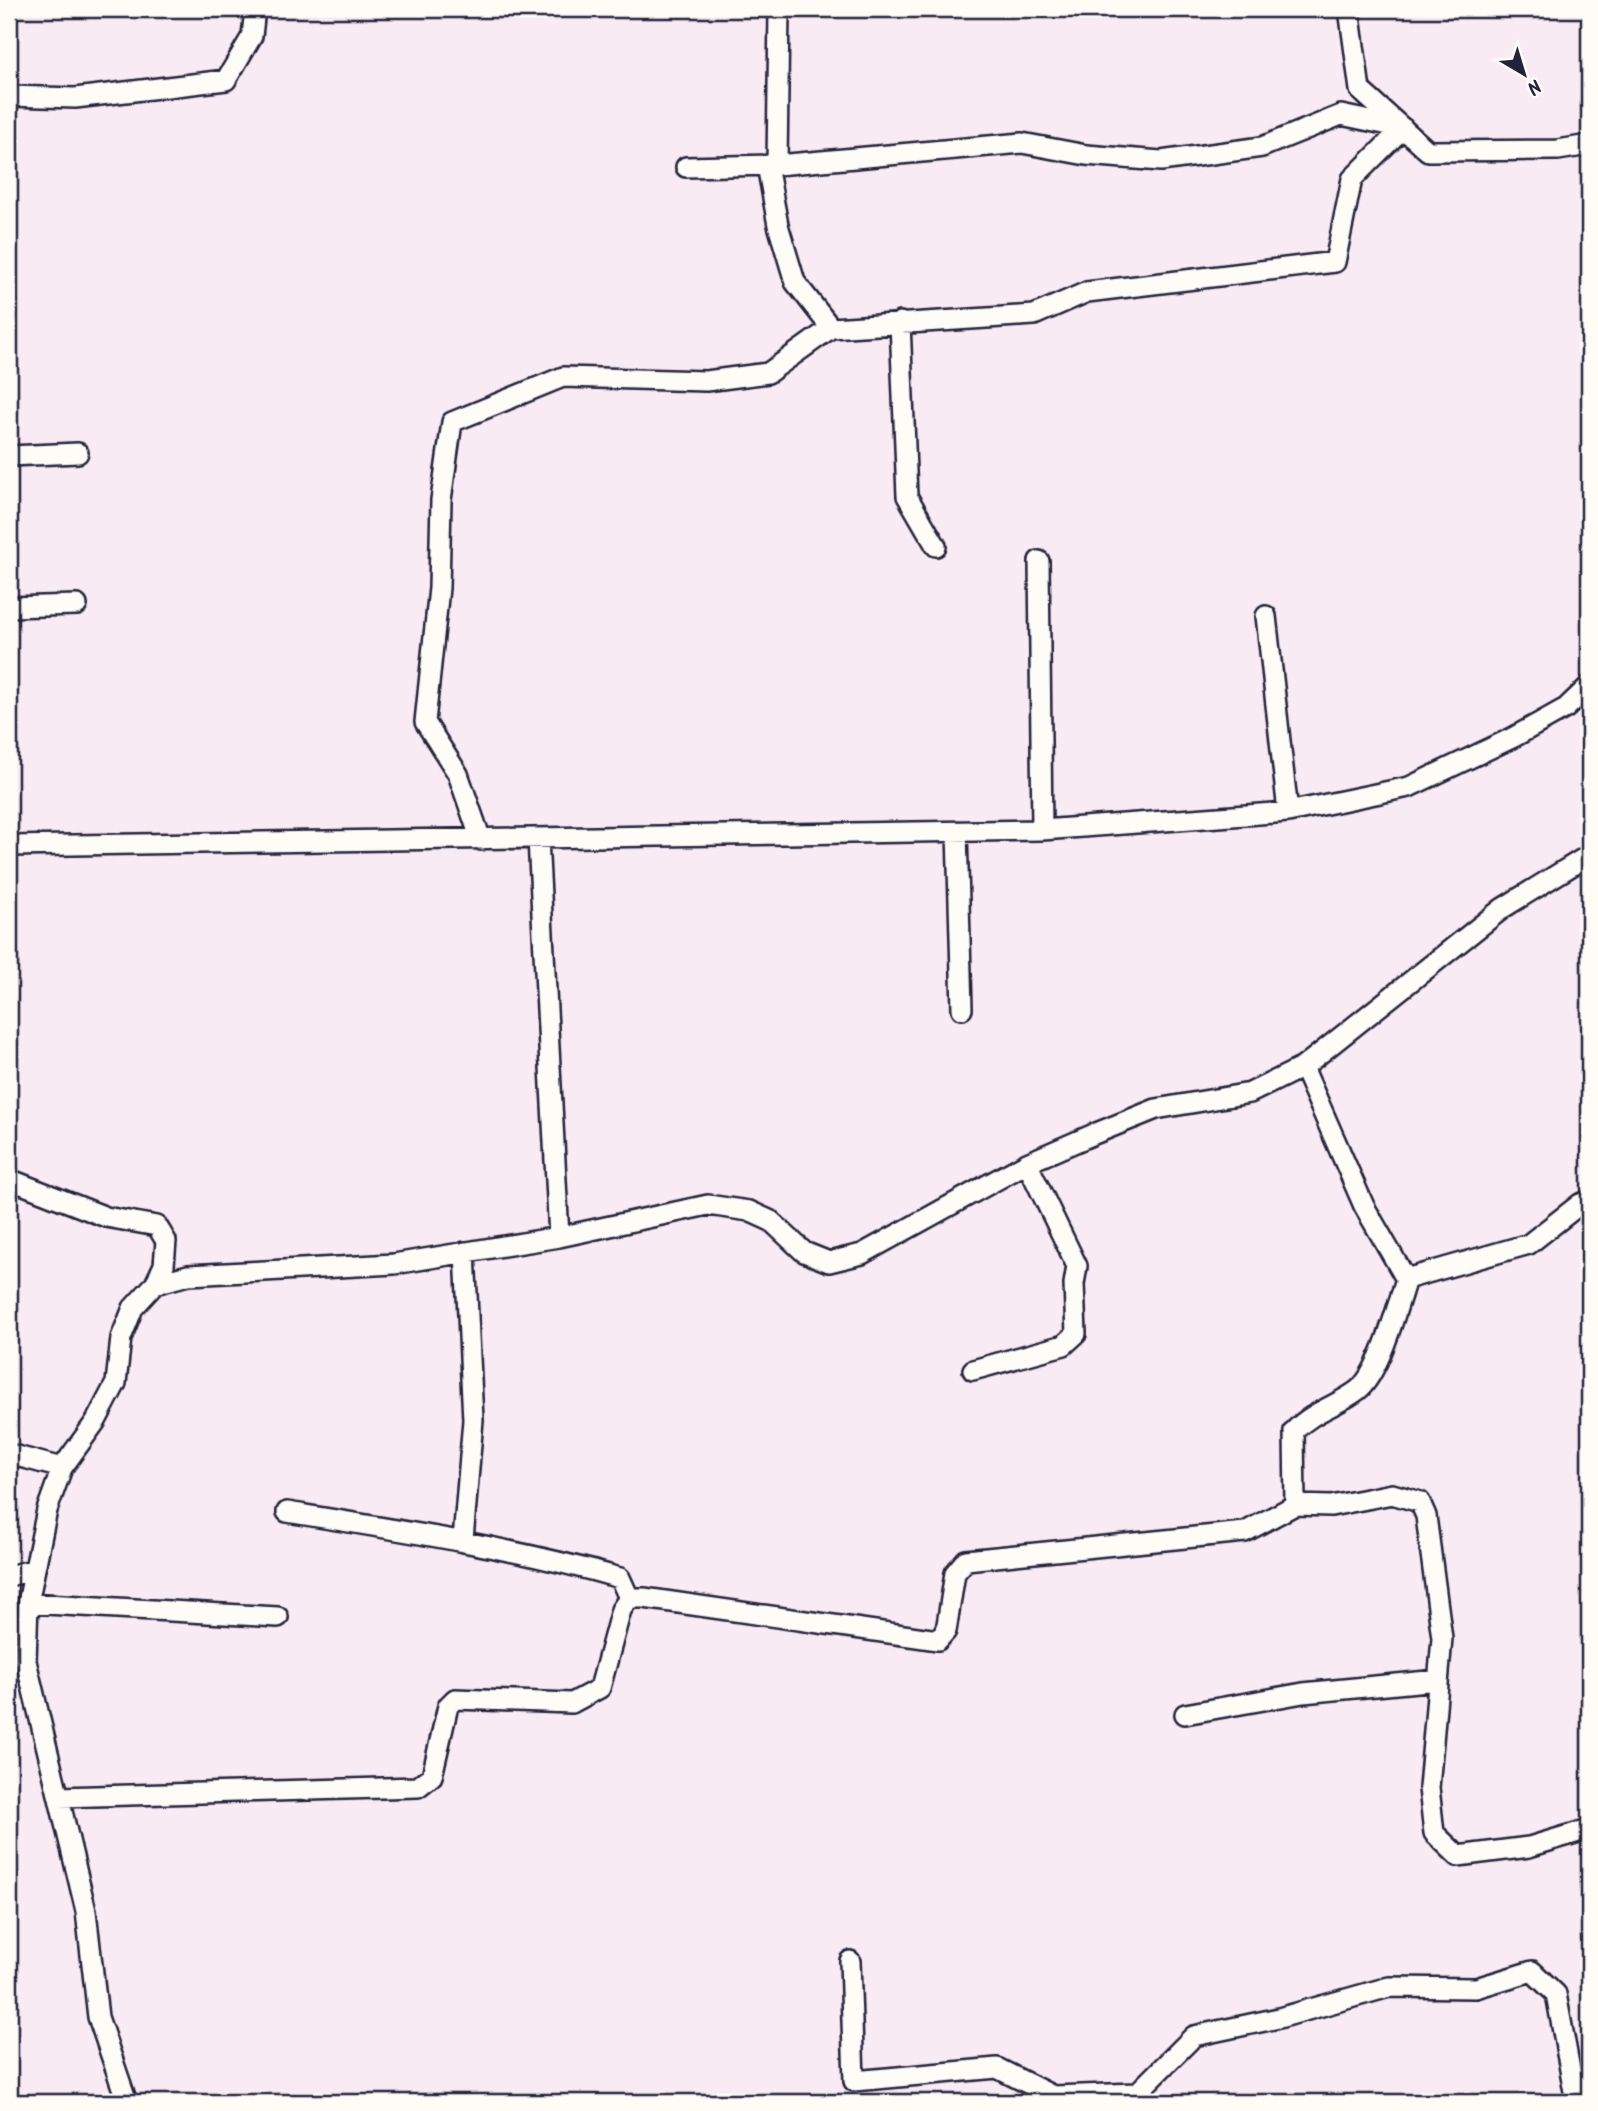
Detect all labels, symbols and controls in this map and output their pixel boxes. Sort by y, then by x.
north arrow [1490,38,1560,108]
text: N [1519,70,1547,101]

